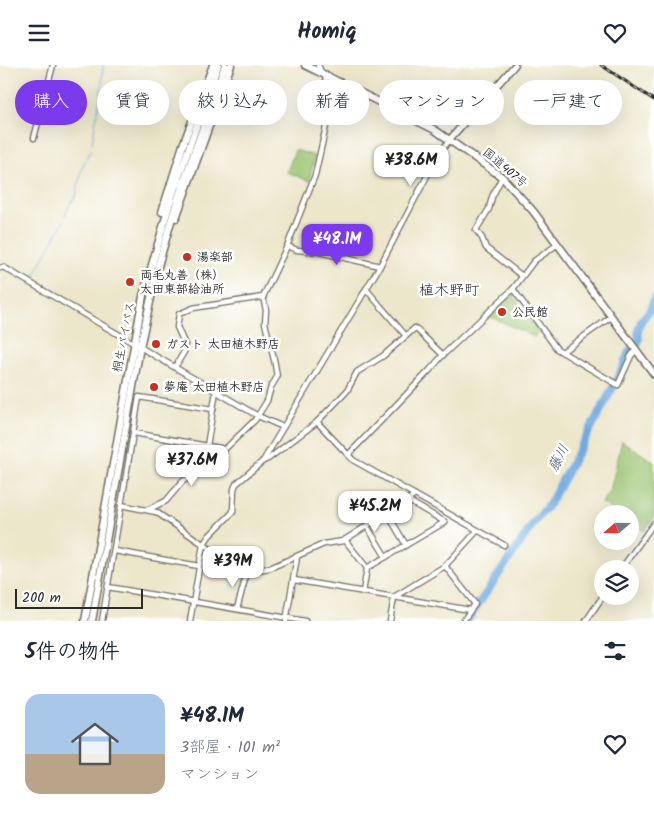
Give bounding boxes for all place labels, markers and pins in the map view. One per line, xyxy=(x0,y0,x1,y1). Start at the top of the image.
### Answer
pin: ¥38.6M xyxy=(370,145,452,187)
pin: ¥48.1M xyxy=(296,223,378,266)
place label: 湯楽部 xyxy=(197,248,233,267)
marker: 湯楽部 xyxy=(181,251,193,263)
place label: 両毛丸善（株） 太田東部給油所 xyxy=(140,266,225,299)
marker: 両毛丸善（株） 太田東部給油所 xyxy=(124,276,136,288)
place label: 公民館 xyxy=(512,303,548,322)
marker: 公民館 xyxy=(496,306,508,318)
place label: ガスト 太田植木野店 xyxy=(166,335,280,354)
marker: ガスト 太田植木野店 xyxy=(150,338,162,350)
place label: 夢庵 太田植木野店 xyxy=(164,378,265,397)
marker: 夢庵 太田植木野店 xyxy=(148,381,160,393)
pin: ¥37.6M xyxy=(151,445,233,487)
pin: ¥45.2M xyxy=(334,491,416,533)
pin: ¥39M xyxy=(203,545,263,588)

